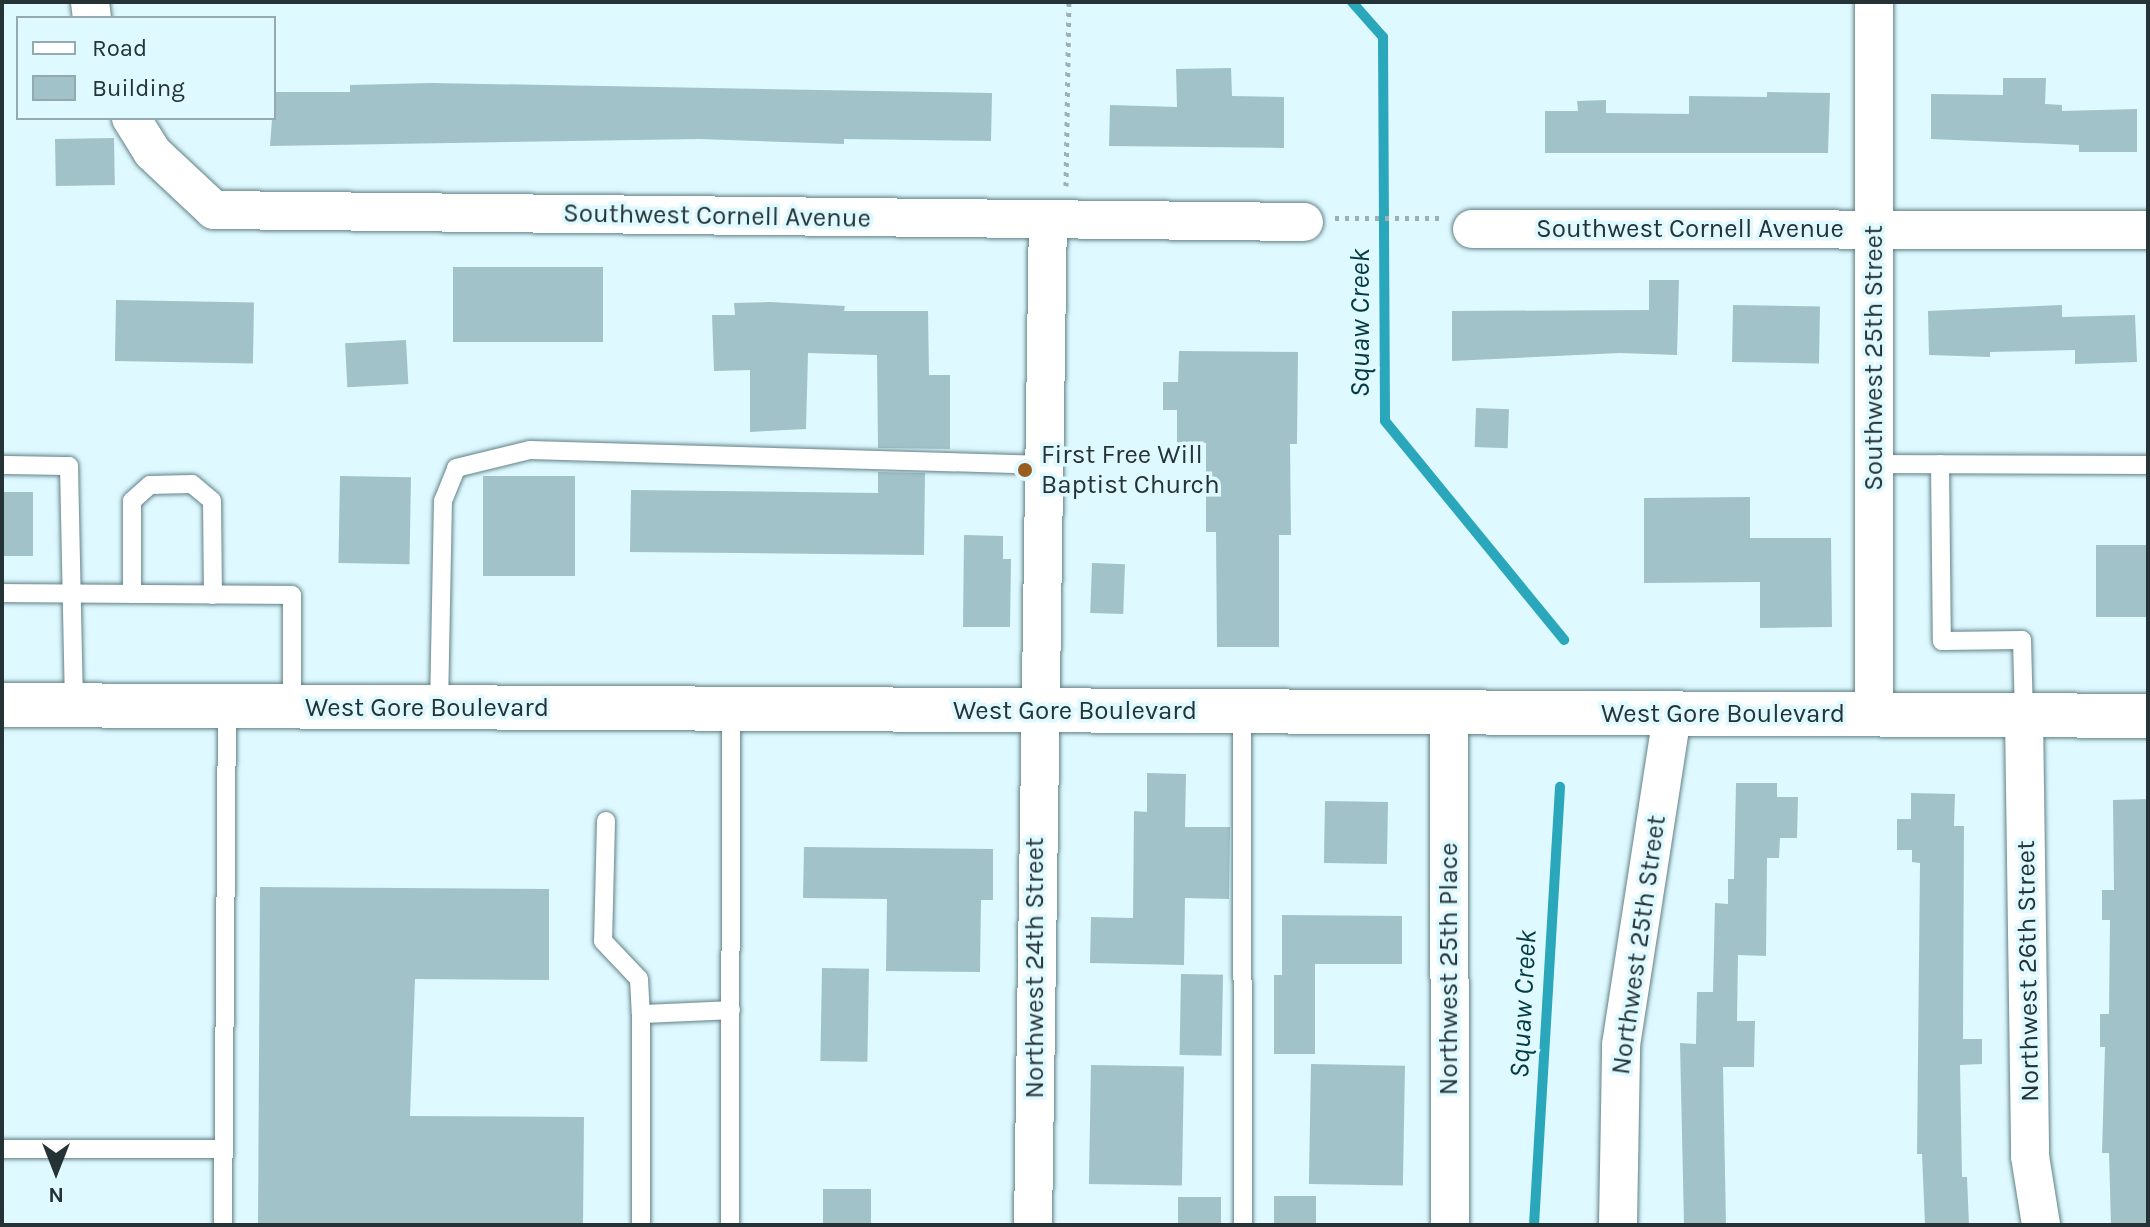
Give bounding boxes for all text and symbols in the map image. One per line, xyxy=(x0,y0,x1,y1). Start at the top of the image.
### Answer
legend xyxy=(16,16,276,120)
text: Road xyxy=(92,34,147,62)
text: Building xyxy=(92,74,185,102)
street label: Southwest Cornell Avenue xyxy=(563,198,871,234)
street label: Southwest Cornell Avenue xyxy=(1536,213,1844,245)
street label: Southwest 25th Street xyxy=(1858,225,1890,491)
water label: Squaw Creek xyxy=(1343,249,1377,397)
place label: First Free Will Baptist Church xyxy=(1041,439,1220,500)
marker: First Free Will Baptist Church xyxy=(1016,461,1034,479)
street label: West Gore Boulevard xyxy=(305,692,549,724)
street label: West Gore Boulevard xyxy=(953,695,1197,727)
street label: West Gore Boulevard xyxy=(1601,698,1845,730)
street label: Northwest 25th Street xyxy=(1605,813,1673,1077)
street label: Northwest 24th Street xyxy=(1019,837,1051,1099)
street label: Northwest 26th Street xyxy=(2010,840,2046,1102)
street label: Northwest 25th Place xyxy=(1433,843,1465,1095)
water label: Squaw Creek xyxy=(1502,929,1544,1079)
north arrow xyxy=(16,1131,96,1211)
text: N xyxy=(48,1182,64,1208)

